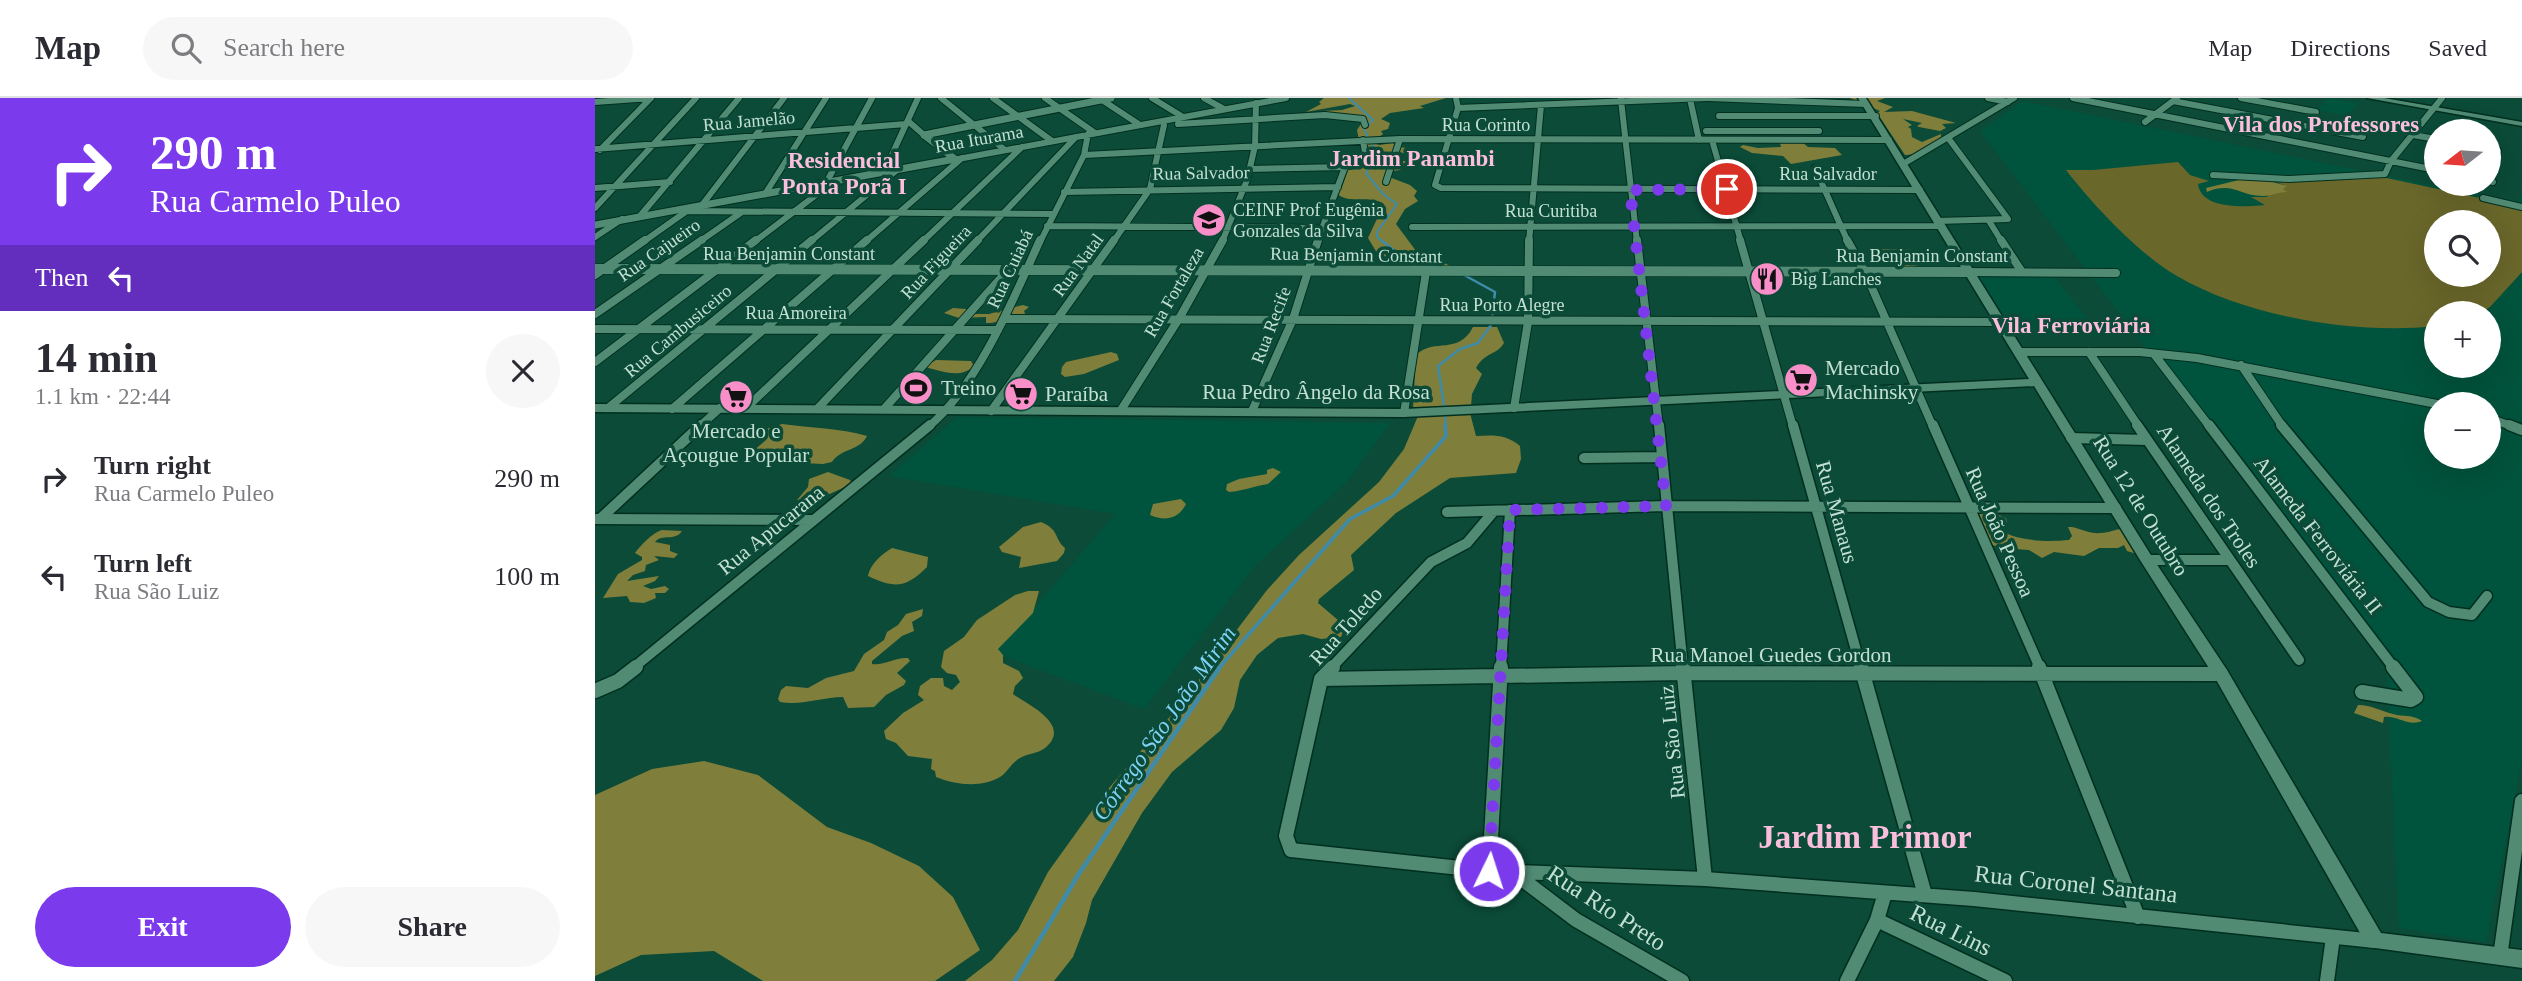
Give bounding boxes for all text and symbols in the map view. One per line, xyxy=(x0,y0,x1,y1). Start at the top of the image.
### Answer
search box xyxy=(143,17,633,80)
icon: search xyxy=(167,29,205,67)
text: Map xyxy=(35,30,101,66)
text: Search here xyxy=(223,33,345,62)
text: Map xyxy=(2208,35,2252,61)
text: Directions xyxy=(2290,35,2390,61)
text: Saved xyxy=(2428,35,2487,61)
street label: Rua Jamelão xyxy=(702,107,796,135)
district label: Vila dos Professores xyxy=(2223,112,2419,137)
street label: Rua Corinto xyxy=(1442,115,1530,135)
north arrow xyxy=(2424,119,2501,196)
map controls xyxy=(2424,119,2501,469)
street label: Rua Iturama xyxy=(933,121,1025,157)
text: 290 m xyxy=(150,125,277,180)
icon: right xyxy=(35,126,126,217)
district label: Jardim Panambi xyxy=(1329,146,1495,171)
district label: Residencial Ponta Porã I xyxy=(781,148,907,199)
pin xyxy=(1697,159,1757,219)
street label: Rua Salvador xyxy=(1152,162,1250,184)
street label: Rua Salvador xyxy=(1779,164,1877,184)
icon: arrive xyxy=(1708,170,1746,208)
text: Rua Carmelo Puleo xyxy=(150,183,401,219)
place label: CEINF Prof Eugênia Gonzales da Silva xyxy=(1233,200,1384,241)
school or university icon: CEINF Prof Eugênia Gonzales da Silva xyxy=(1190,201,1228,239)
street label: Rua Curitiba xyxy=(1505,201,1597,221)
button: search xyxy=(2424,210,2501,287)
street label: Rua Cajueiro xyxy=(614,214,704,286)
street label: Rua Figueira xyxy=(897,221,975,303)
street label: Rua Cuiabá xyxy=(983,226,1037,312)
street label: Rua Natal xyxy=(1049,230,1107,300)
street label: Rua Fortaleza xyxy=(1140,243,1208,341)
street label: Rua Benjamin Constant xyxy=(703,244,875,264)
street label: Rua Benjamin Constant xyxy=(1270,244,1442,266)
street label: Rua Benjamin Constant xyxy=(1836,246,2008,266)
icon: left xyxy=(102,259,140,297)
restaurant icon: Big Lanches xyxy=(1748,260,1786,298)
text: Then xyxy=(35,263,88,292)
place label: Big Lanches xyxy=(1791,269,1881,289)
street label: Rua Cambusiceiro xyxy=(620,280,736,382)
street label: Rua Recife xyxy=(1247,284,1295,366)
street label: Rua Porto Alegre xyxy=(1440,295,1564,315)
button: + xyxy=(2424,301,2501,378)
street label: Rua Amoreira xyxy=(745,303,847,323)
district label: Vila Ferroviária xyxy=(1991,313,2151,338)
button: close xyxy=(486,334,560,408)
text: 14 min xyxy=(35,335,158,381)
place label: Mercado Machinsky xyxy=(1825,356,1919,404)
supermarket icon: Mercado Machinsky xyxy=(1782,361,1820,399)
sports icon: Treino xyxy=(897,369,935,407)
supermarket icon: Paraíba xyxy=(1002,375,1040,413)
place label: Treino xyxy=(941,376,996,400)
supermarket icon: Mercado e Açougue Popular xyxy=(717,378,755,416)
street label: Rua Pedro Ângelo da Rosa xyxy=(1202,380,1430,404)
place label: Paraíba xyxy=(1045,382,1109,406)
text: 1.1 km · 22:44 xyxy=(35,384,170,409)
button: − xyxy=(2424,392,2501,469)
place label: Mercado e Açougue Popular xyxy=(663,419,809,467)
street label: Alameda dos Troles xyxy=(2152,420,2266,572)
street label: Rua 12 de Outubro xyxy=(2088,432,2194,580)
text: Turn right xyxy=(94,451,211,480)
street label: Alameda Ferroviária II xyxy=(2249,451,2387,619)
street label: Rua Manaus xyxy=(1811,458,1863,566)
icon: right xyxy=(35,460,73,498)
street label: Rua João Pessoa xyxy=(1961,463,2040,601)
text: 290 m xyxy=(494,464,560,493)
street label: Rua Apucarana xyxy=(713,480,829,580)
text: Rua Carmelo Puleo xyxy=(94,481,274,506)
text: Turn left xyxy=(94,549,192,578)
icon: left xyxy=(35,558,73,596)
text: 100 m xyxy=(494,562,560,591)
text: Rua São Luiz xyxy=(94,579,219,604)
street label: Rua Toledo xyxy=(1305,582,1387,670)
water label: Córrego São João Mirim xyxy=(1088,621,1241,825)
street label: Rua Manoel Guedes Gordon xyxy=(1651,643,1892,667)
street label: Rua São Luiz xyxy=(1654,684,1690,800)
district label: Jardim Primor xyxy=(1758,819,1972,855)
position arrow xyxy=(1452,834,1526,908)
street label: Rua Río Preto xyxy=(1543,860,1671,956)
street label: Rua Coronel Santana xyxy=(1973,860,2179,908)
button: Exit xyxy=(35,887,291,967)
button: Share xyxy=(305,887,560,967)
street label: Rua Lins xyxy=(1906,899,1996,961)

